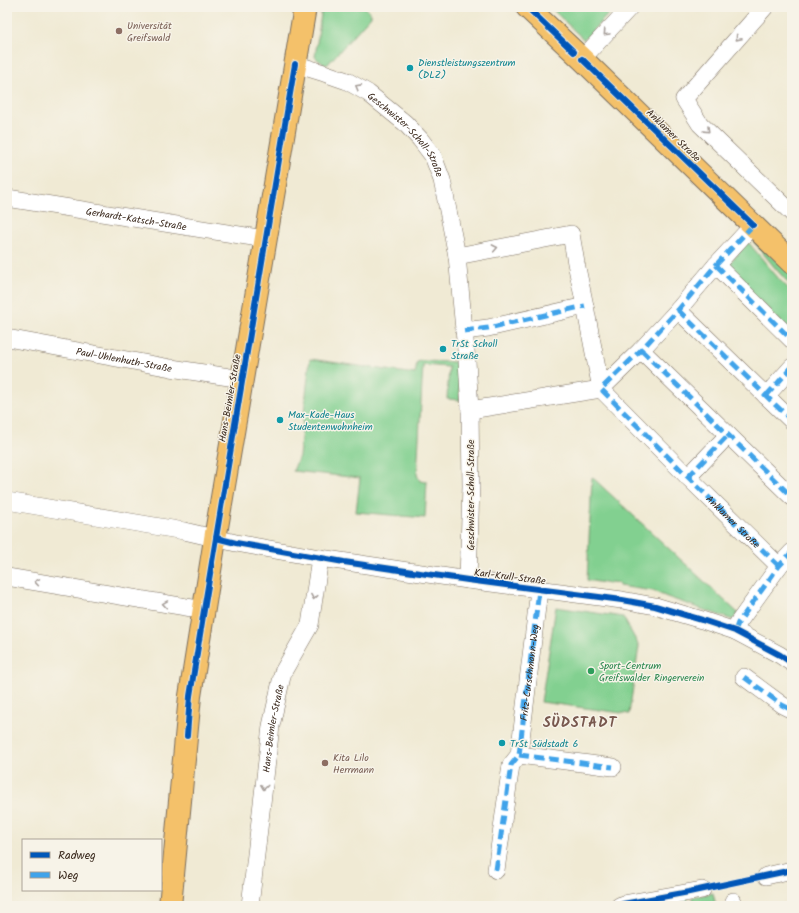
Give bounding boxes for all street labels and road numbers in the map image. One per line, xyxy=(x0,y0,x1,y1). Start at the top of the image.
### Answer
street label: Geschwister-Scholl-Straße xyxy=(364,89,447,180)
street label: Anklamer Straße xyxy=(642,105,705,166)
street label: Gerhardt-Katsch-Straße xyxy=(85,204,188,235)
street label: Paul-Uhlenhuth-Straße xyxy=(75,344,174,377)
street label: Hans-Beimler-Straße xyxy=(214,352,246,443)
street label: Geschwister-Scholl-Straße xyxy=(463,439,479,551)
street label: Anklamer Straße xyxy=(702,492,764,553)
street label: Karl-Krull-Straße xyxy=(473,565,547,589)
street label: Fritz-Curschmann-Weg xyxy=(516,623,544,722)
street label: Hans-Beimler-Straße xyxy=(259,683,289,774)

